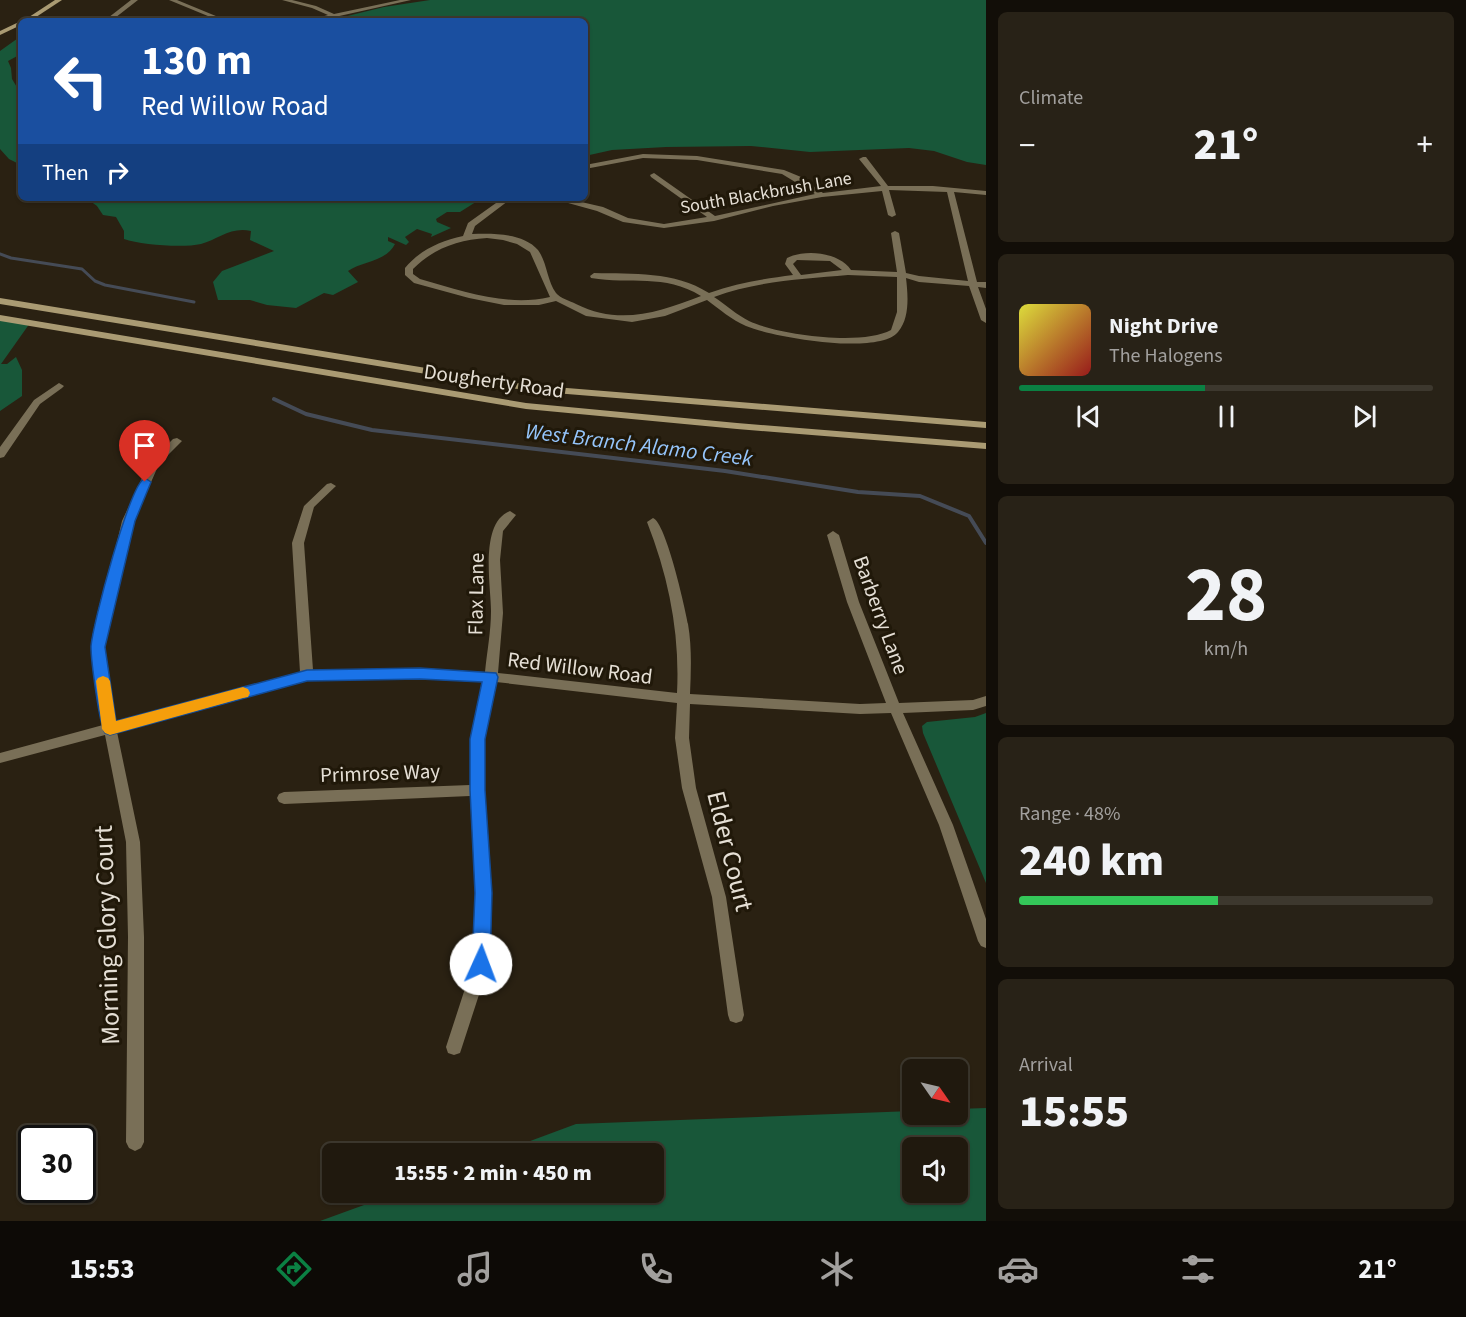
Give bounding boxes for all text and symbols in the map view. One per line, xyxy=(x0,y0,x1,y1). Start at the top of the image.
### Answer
text: 130 m xyxy=(141,31,252,91)
icon: left xyxy=(42,42,120,120)
text: Climate xyxy=(1019,84,1083,112)
text: Red Willow Road xyxy=(141,87,329,126)
text: 21° xyxy=(1194,113,1258,177)
text: − xyxy=(1019,122,1035,169)
text: + xyxy=(1417,122,1433,169)
icon: right xyxy=(101,156,134,189)
text: Then xyxy=(42,157,89,189)
street label: South Blackbrush Lane xyxy=(678,166,854,220)
text: Night Drive xyxy=(1109,310,1218,342)
text: The Halogens xyxy=(1109,342,1223,370)
street label: Dougherty Road xyxy=(422,356,566,406)
icon: previous xyxy=(1072,400,1105,433)
icon: pause xyxy=(1210,400,1243,433)
icon: next xyxy=(1348,400,1381,433)
water label: West Branch Alamo Creek xyxy=(524,415,755,475)
pin xyxy=(119,420,170,482)
icon: arrive xyxy=(128,429,161,462)
text: 28 xyxy=(1185,540,1267,651)
street label: Flax Lane xyxy=(460,552,492,636)
street label: Barberry Lane xyxy=(846,552,916,678)
text: km/h xyxy=(1204,635,1248,663)
street label: Red Willow Road xyxy=(506,644,654,692)
street label: Primrose Way xyxy=(319,756,441,790)
street label: Elder Court xyxy=(697,787,763,915)
text: Range · 48% xyxy=(1019,800,1120,828)
street label: Morning Glory Court xyxy=(85,824,129,1046)
text: 240 km xyxy=(1019,829,1164,893)
position arrow xyxy=(449,932,513,996)
text: Arrival xyxy=(1019,1051,1073,1079)
north arrow xyxy=(902,1059,968,1125)
map controls xyxy=(902,1059,968,1203)
text: 15:55 xyxy=(1019,1080,1129,1144)
speed limit sign: 30 xyxy=(18,1125,96,1203)
button: sound xyxy=(902,1137,968,1203)
text: 15:55 · 2 min · 450 m xyxy=(394,1157,592,1189)
icon: directions xyxy=(273,1248,315,1290)
icon: music xyxy=(454,1248,496,1290)
icon: phone xyxy=(635,1248,677,1290)
icon: climate xyxy=(816,1248,858,1290)
icon: car xyxy=(997,1248,1039,1290)
icon: filters xyxy=(1177,1248,1219,1290)
text: 15:53 xyxy=(69,1250,135,1289)
text: 21° xyxy=(1358,1250,1397,1289)

